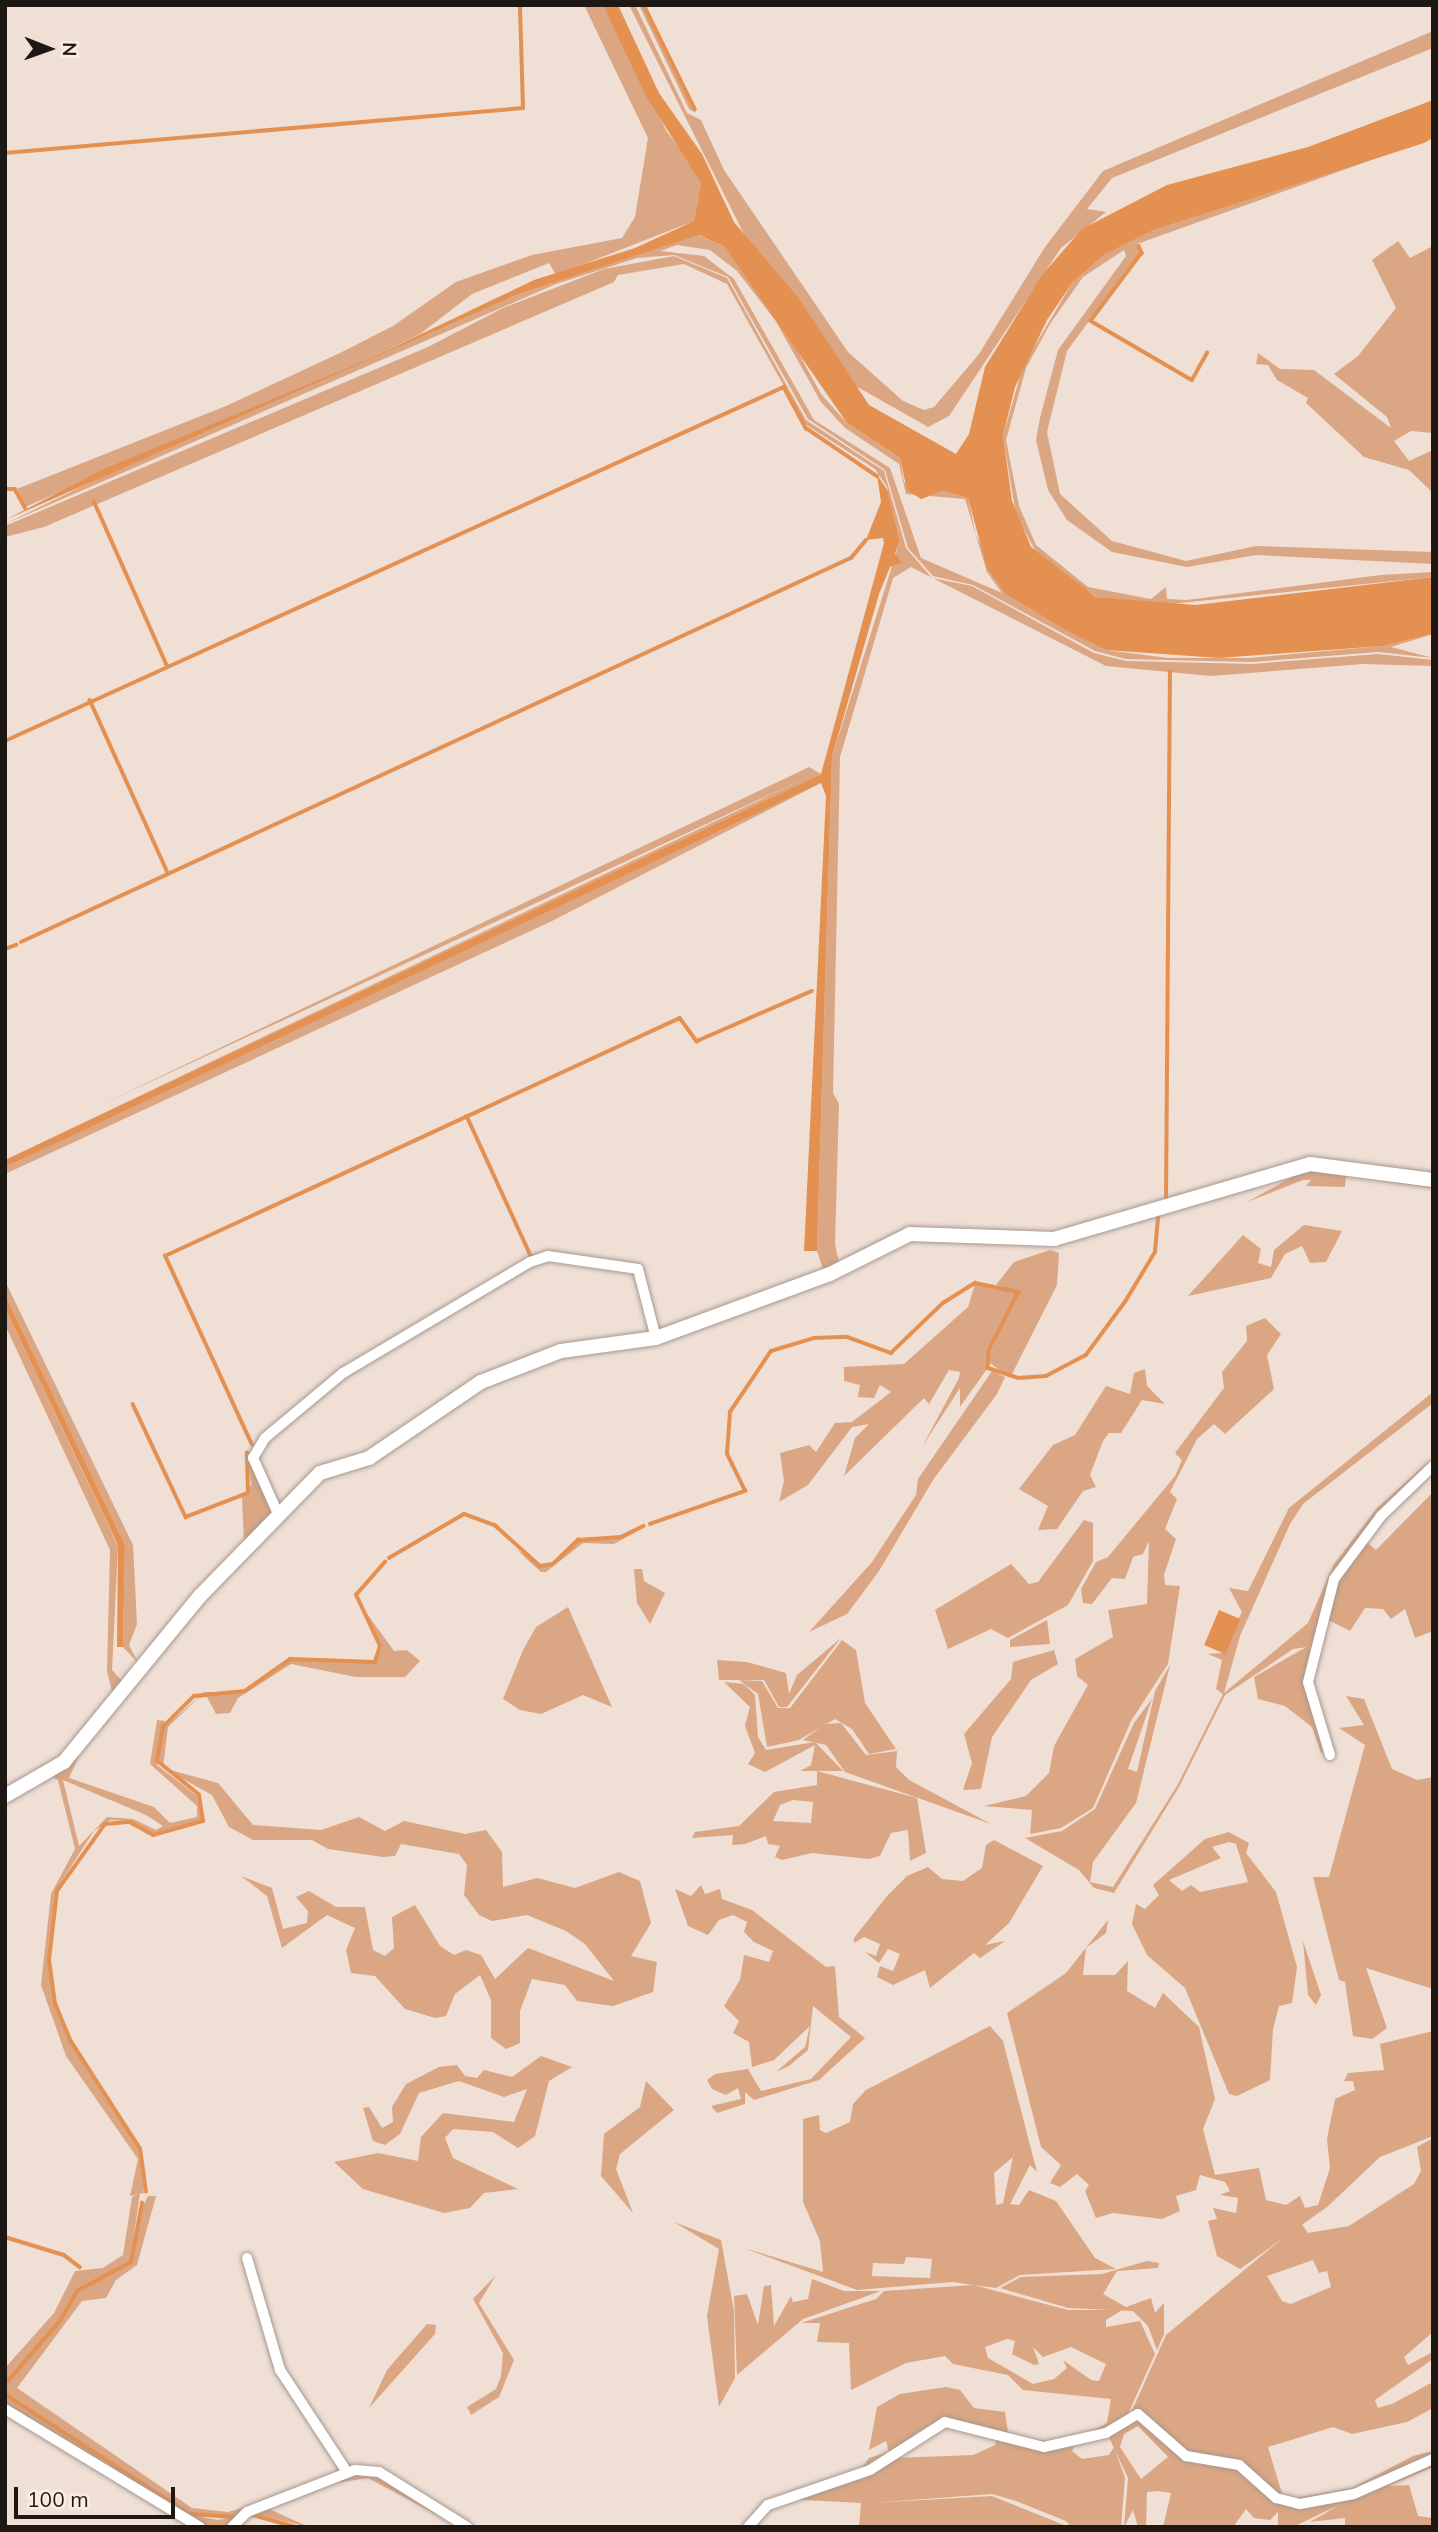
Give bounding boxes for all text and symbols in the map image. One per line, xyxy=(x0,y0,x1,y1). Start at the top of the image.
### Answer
north arrow xyxy=(14,14,84,84)
text: N xyxy=(58,42,82,57)
scale bar xyxy=(18,2472,178,2516)
text: 100 m xyxy=(27,2486,89,2512)

